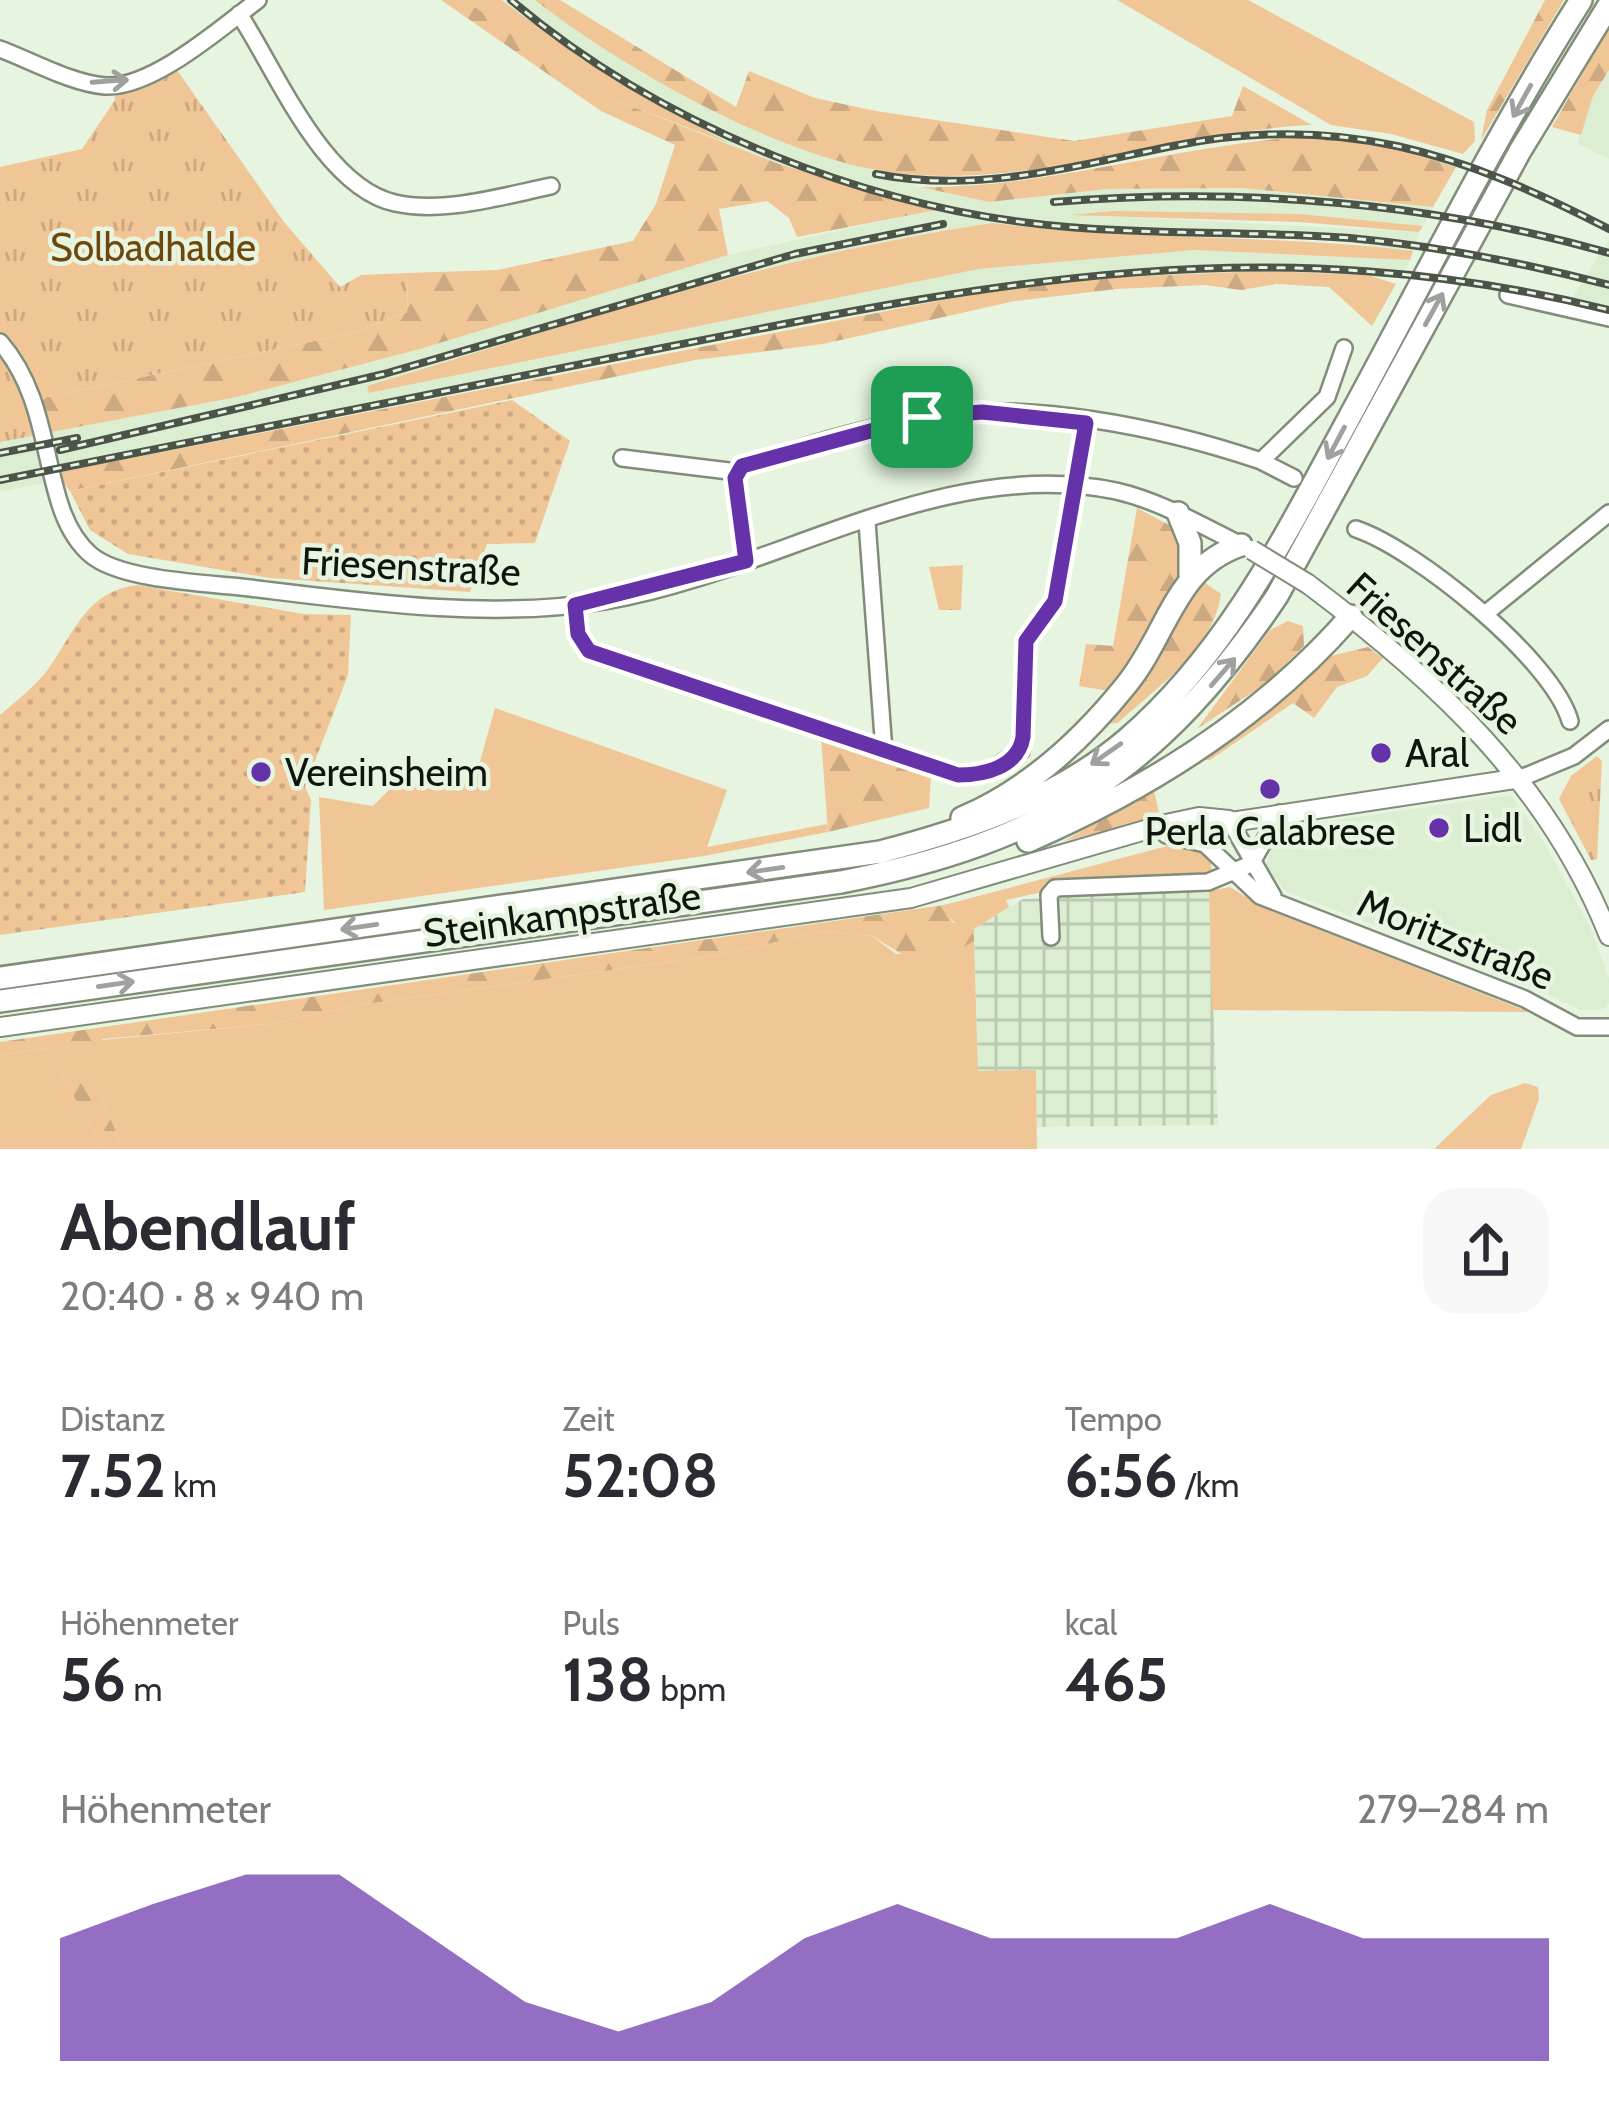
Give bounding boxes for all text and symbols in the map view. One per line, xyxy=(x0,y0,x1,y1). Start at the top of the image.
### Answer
one-way arrow xyxy=(90,70,129,93)
one-way arrow xyxy=(1510,83,1534,118)
park label: Solbadhalde xyxy=(50,223,256,271)
one-way arrow xyxy=(1423,292,1446,327)
pin xyxy=(871,366,973,468)
icon: arrive xyxy=(889,384,955,450)
one-way arrow xyxy=(1324,425,1347,460)
street label: Friesenstraße xyxy=(300,536,522,596)
street label: Friesenstraße xyxy=(1337,562,1533,744)
one-way arrow xyxy=(1208,657,1236,688)
place label: Aral xyxy=(1405,729,1469,777)
marker: Aral xyxy=(1368,740,1394,766)
one-way arrow xyxy=(1090,741,1123,766)
place label: Vereinsheim xyxy=(285,748,488,796)
marker: Vereinsheim xyxy=(248,759,274,785)
marker: Perla Calabrese xyxy=(1257,776,1283,802)
place label: Lidl xyxy=(1463,804,1522,852)
place label: Perla Calabrese xyxy=(1144,807,1396,855)
marker: Lidl xyxy=(1426,815,1452,841)
one-way arrow xyxy=(746,859,785,882)
street label: Steinkampstraße xyxy=(420,871,704,957)
street label: Moritzstraße xyxy=(1351,878,1561,1000)
one-way arrow xyxy=(340,916,379,939)
one-way arrow xyxy=(96,972,135,995)
text: Abendlauf xyxy=(60,1186,356,1267)
button: share xyxy=(1423,1188,1549,1314)
text: 20:40 · 8 × 940 m xyxy=(60,1272,364,1320)
text: Distanz xyxy=(60,1399,165,1439)
text: Zeit xyxy=(562,1399,615,1439)
text: Tempo xyxy=(1065,1399,1162,1439)
text: 7.52 xyxy=(60,1439,166,1512)
text: 52:08 xyxy=(562,1439,718,1512)
text: 6:56 xyxy=(1065,1439,1178,1512)
text: km xyxy=(166,1465,217,1505)
text: /km xyxy=(1178,1465,1239,1505)
text: Höhenmeter xyxy=(60,1603,238,1643)
text: Puls xyxy=(562,1603,620,1643)
text: kcal xyxy=(1065,1603,1117,1643)
text: 56 xyxy=(60,1643,126,1716)
text: 138 xyxy=(562,1643,653,1716)
text: 465 xyxy=(1065,1643,1168,1716)
text: m xyxy=(126,1669,162,1709)
text: bpm xyxy=(653,1669,726,1709)
text: Höhenmeter xyxy=(60,1785,271,1833)
text: 279–284 m xyxy=(1357,1785,1549,1833)

